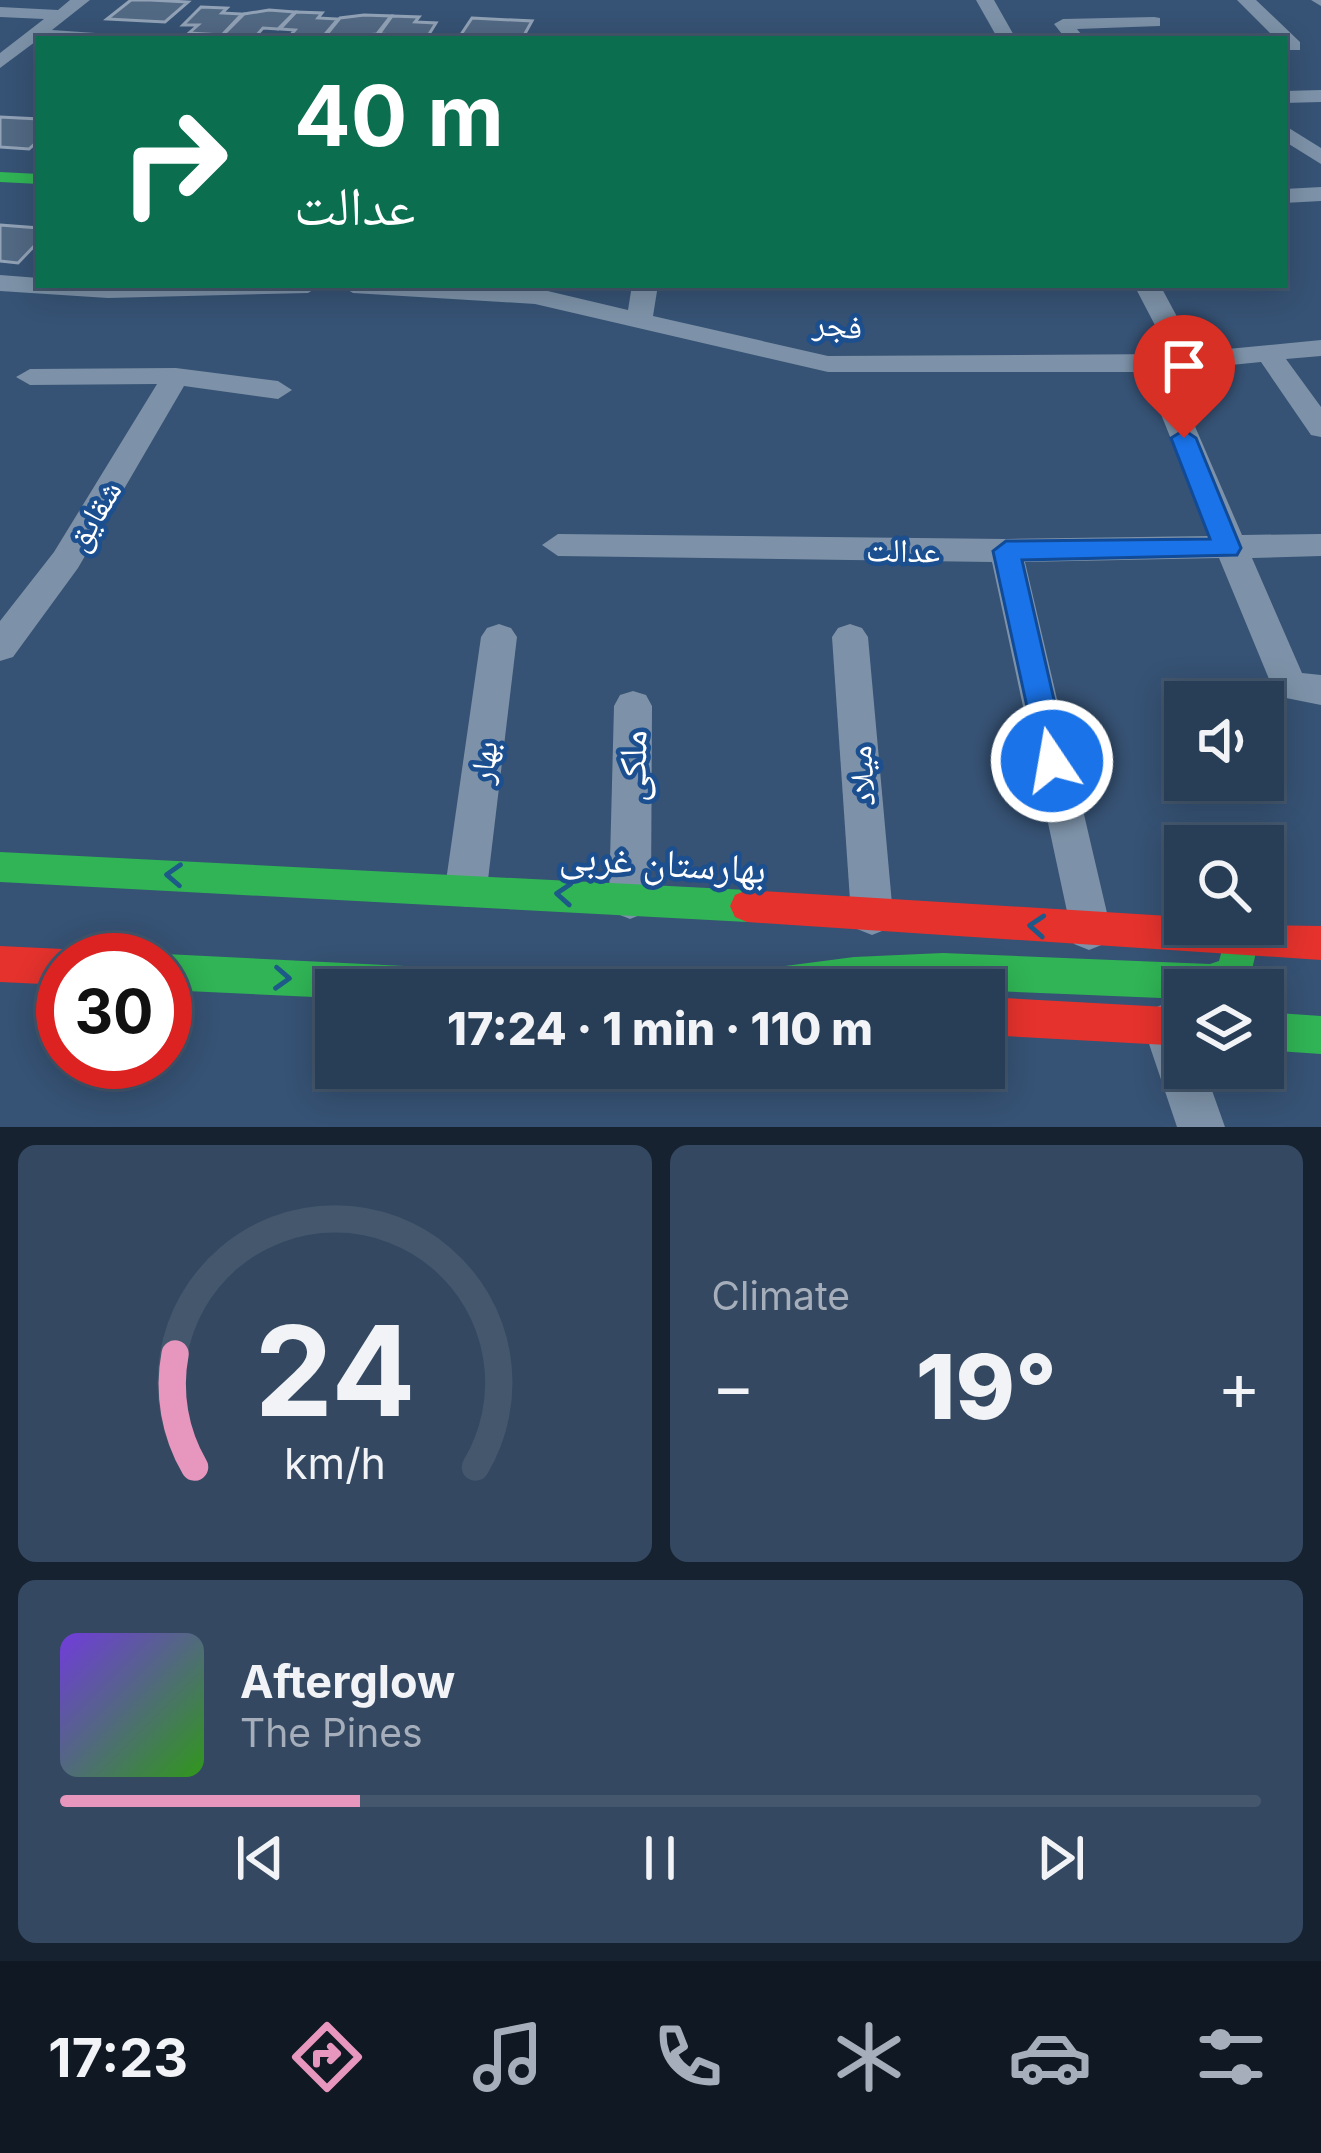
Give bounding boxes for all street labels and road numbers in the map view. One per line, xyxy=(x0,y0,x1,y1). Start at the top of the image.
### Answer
street label: فجر xyxy=(810,302,865,347)
street label: شقایق xyxy=(56,472,130,558)
street label: عدالت xyxy=(866,529,940,571)
street label: ملکی xyxy=(607,730,658,802)
street label: بهار xyxy=(460,738,506,787)
street label: میلاد xyxy=(839,744,883,808)
street label: بهارستان غربی xyxy=(558,831,768,894)

